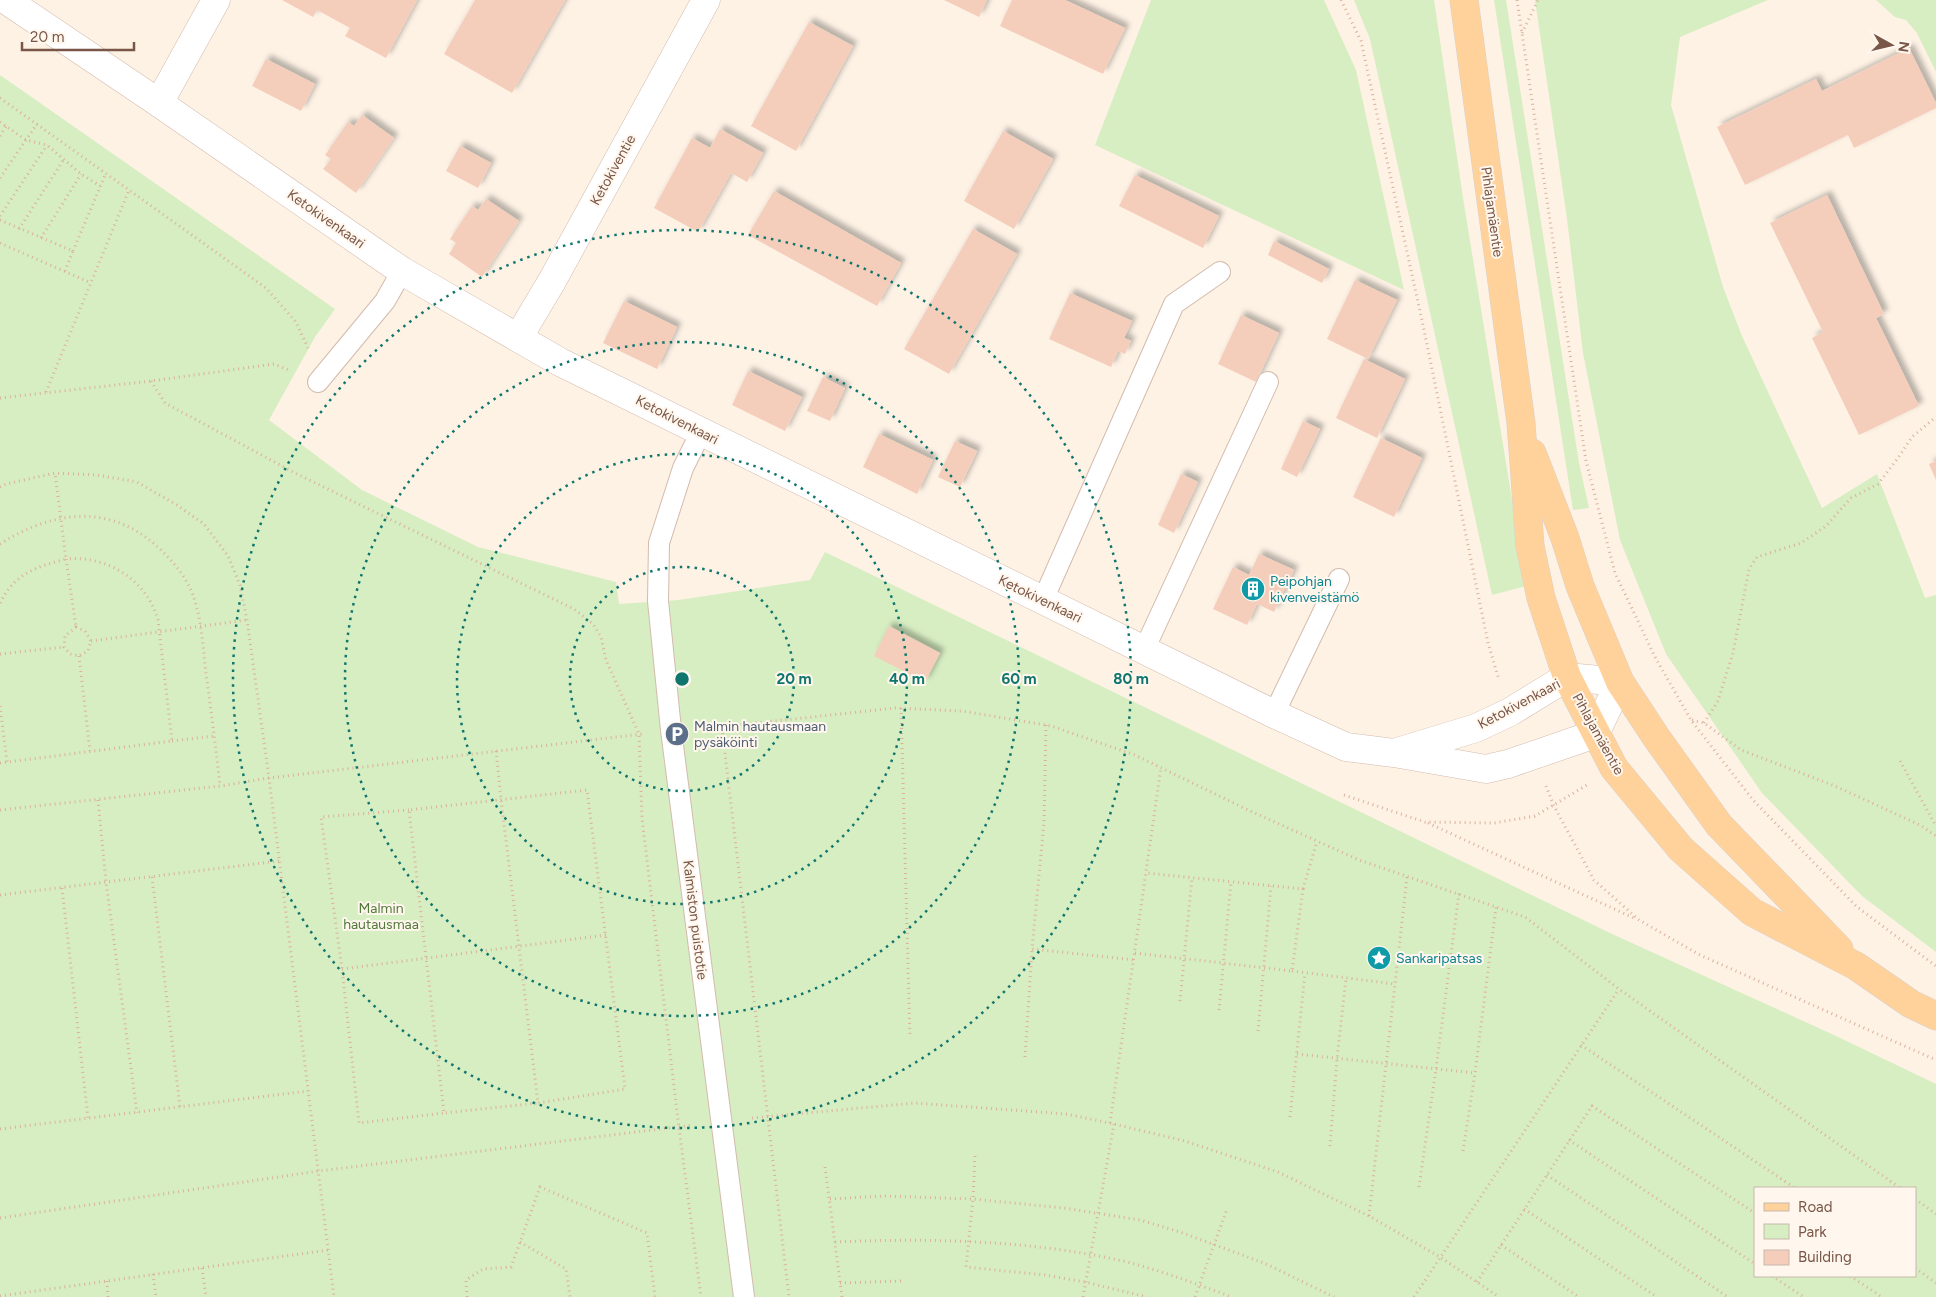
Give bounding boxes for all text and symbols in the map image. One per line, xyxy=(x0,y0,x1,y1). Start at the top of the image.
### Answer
scale bar xyxy=(22,20,135,52)
north arrow xyxy=(1866,20,1916,70)
text: 20 m xyxy=(30,28,64,46)
text: N xyxy=(1894,40,1913,53)
street label: Ketokiventie xyxy=(587,131,640,208)
street label: Pihlajamäentie xyxy=(1477,166,1507,259)
street label: Ketokivenkaari xyxy=(284,186,368,252)
street label: Ketokivenkaari xyxy=(633,392,721,448)
street label: Ketokivenkaari xyxy=(995,571,1085,627)
place label: Peipohjan kivenveistämö xyxy=(1270,573,1360,606)
building icon: Peipohjan kivenveistämö xyxy=(1240,576,1266,602)
centre of rings xyxy=(673,670,691,688)
text: 20 m xyxy=(776,670,812,688)
text: 40 m xyxy=(889,670,925,688)
text: 60 m xyxy=(1001,670,1037,688)
text: 80 m xyxy=(1113,670,1149,688)
street label: Ketokivenkaari xyxy=(1475,675,1563,733)
street label: Pihlajamäentie xyxy=(1569,690,1628,778)
place label: Malmin hautausmaan pysäköinti xyxy=(694,718,826,751)
parking icon: Malmin hautausmaan pysäköinti xyxy=(664,721,690,747)
street label: Kalmiston puistotie xyxy=(679,859,711,981)
park label: Malmin hautausmaa xyxy=(343,900,419,933)
place icon: Sankaripatsas xyxy=(1366,945,1392,971)
place label: Sankaripatsas xyxy=(1396,950,1482,967)
legend xyxy=(1754,1187,1916,1277)
text: Road xyxy=(1798,1198,1833,1216)
text: Park xyxy=(1798,1223,1827,1241)
text: Building xyxy=(1798,1248,1852,1266)

